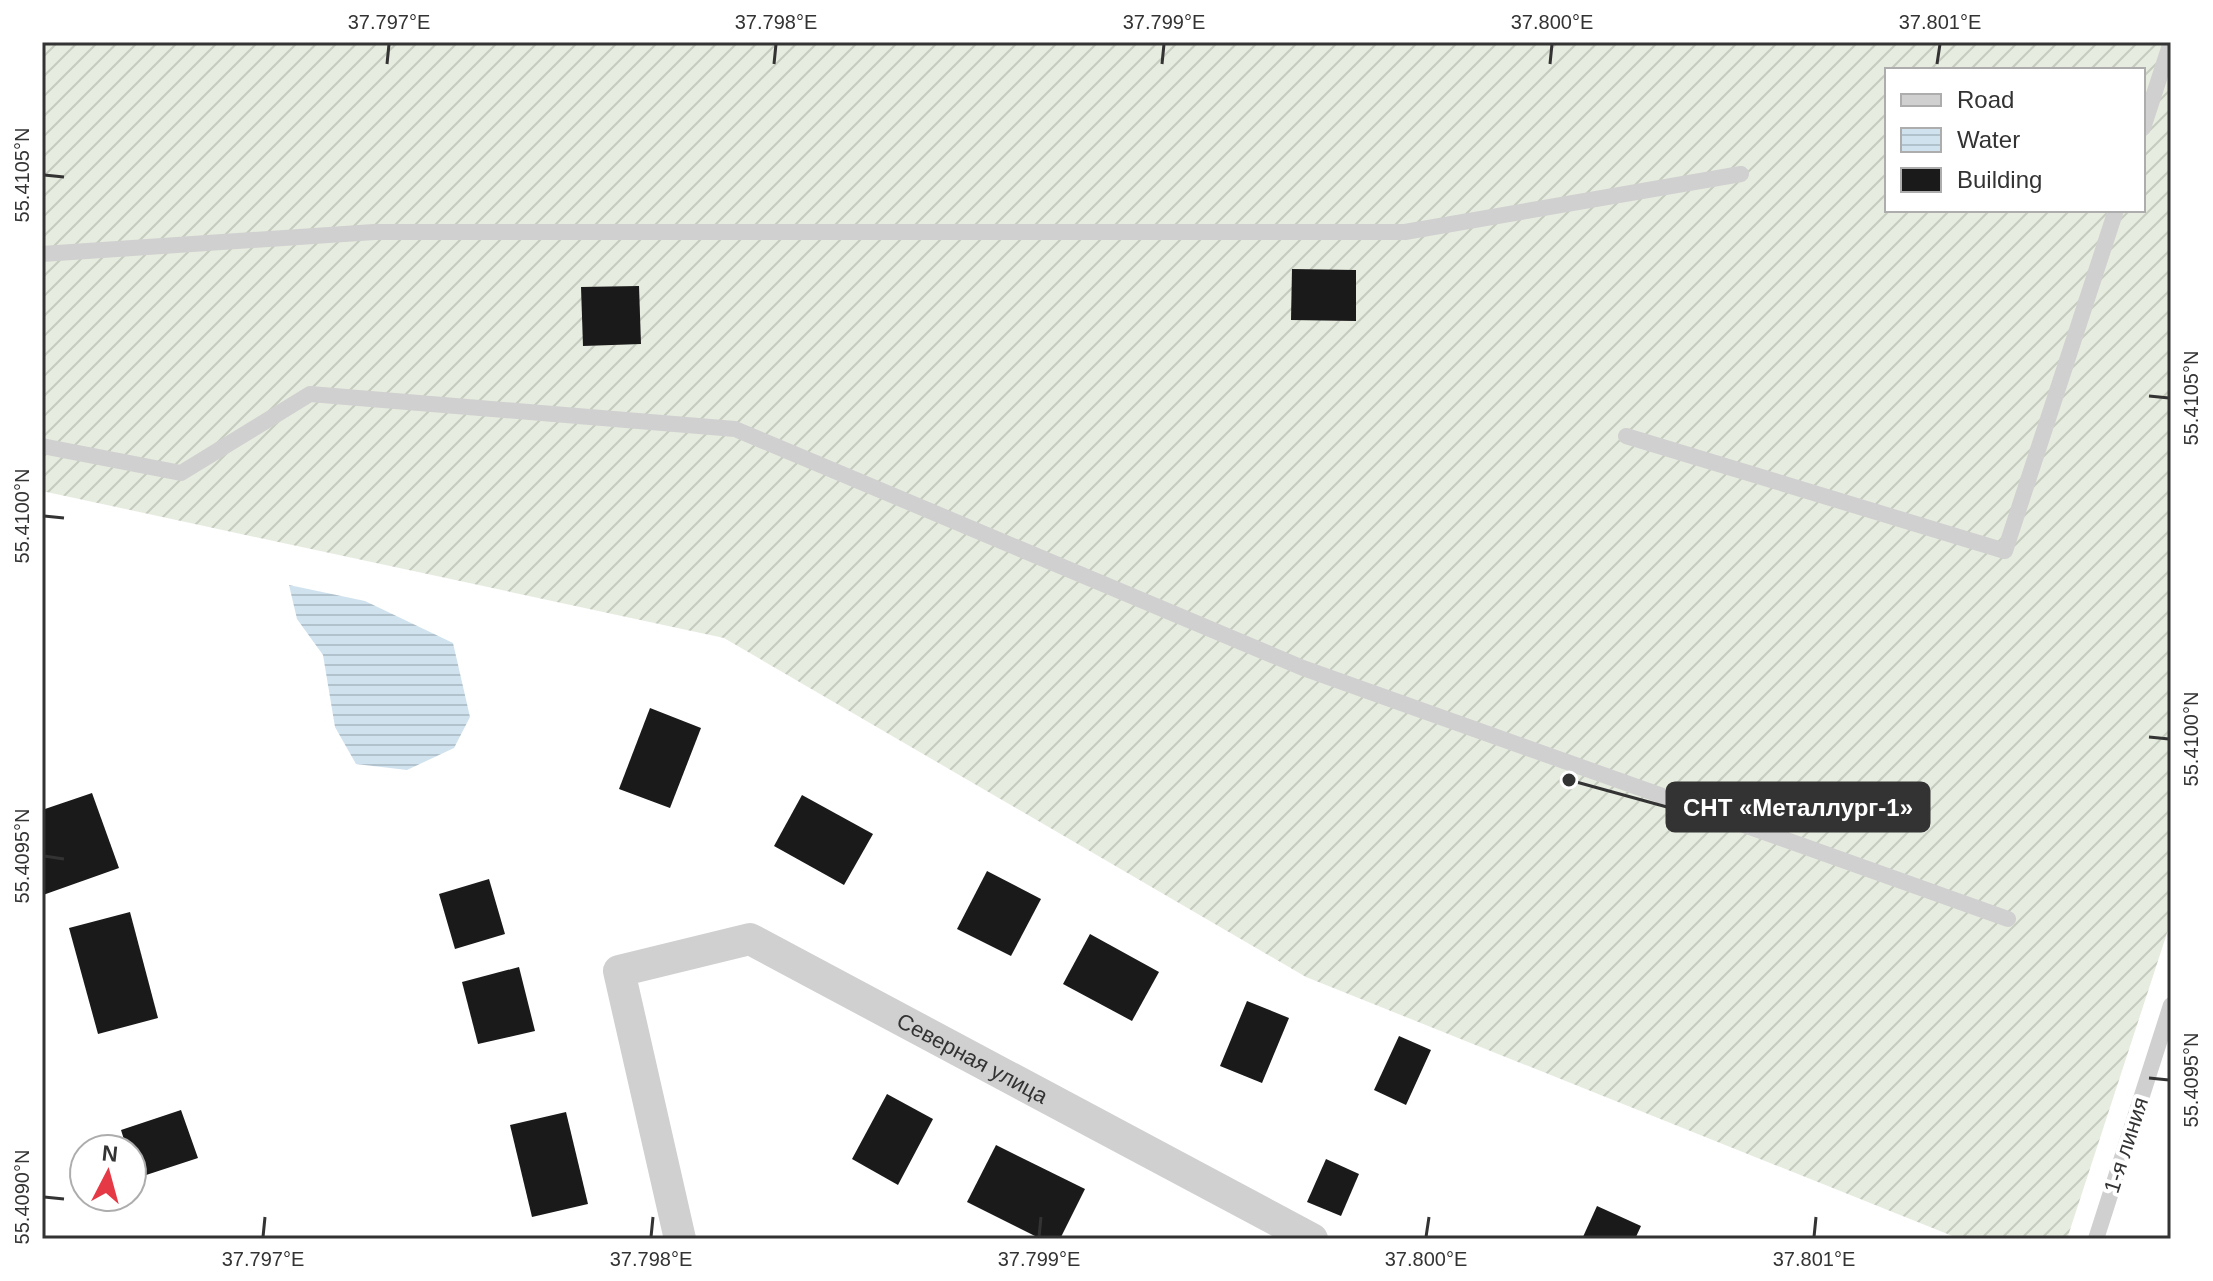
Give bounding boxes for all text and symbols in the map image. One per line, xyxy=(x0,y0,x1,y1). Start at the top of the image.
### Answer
text: 37.797°E xyxy=(348,11,430,33)
text: 37.798°E xyxy=(735,11,817,33)
text: 37.799°E xyxy=(1123,11,1205,33)
text: 37.800°E xyxy=(1511,11,1593,33)
text: 37.801°E xyxy=(1899,11,1981,33)
legend xyxy=(1885,68,2145,212)
text: Road xyxy=(1957,86,2014,113)
text: Water xyxy=(1957,126,2020,153)
text: 55.4105°N xyxy=(11,128,33,222)
text: Building xyxy=(1957,166,2042,193)
text: 55.4105°N xyxy=(2180,351,2202,445)
text: 55.4100°N xyxy=(11,469,33,563)
text: 55.4100°N xyxy=(2180,692,2202,786)
callout: СНТ «Металлург-1» xyxy=(1667,783,1929,831)
text: СНТ «Металлург-1» xyxy=(1683,794,1913,821)
text: 55.4095°N xyxy=(11,809,33,903)
street label: Северная улица xyxy=(893,1007,1053,1109)
text: 55.4095°N xyxy=(2180,1033,2202,1127)
street label: 1-я линия xyxy=(2099,1094,2153,1196)
north arrow xyxy=(68,1133,148,1213)
text: N xyxy=(101,1140,119,1167)
text: 55.4090°N xyxy=(11,1150,33,1244)
text: 37.797°E xyxy=(222,1248,304,1270)
text: 37.798°E xyxy=(610,1248,692,1270)
text: 37.799°E xyxy=(998,1248,1080,1270)
text: 37.800°E xyxy=(1385,1248,1467,1270)
text: 37.801°E xyxy=(1773,1248,1855,1270)

